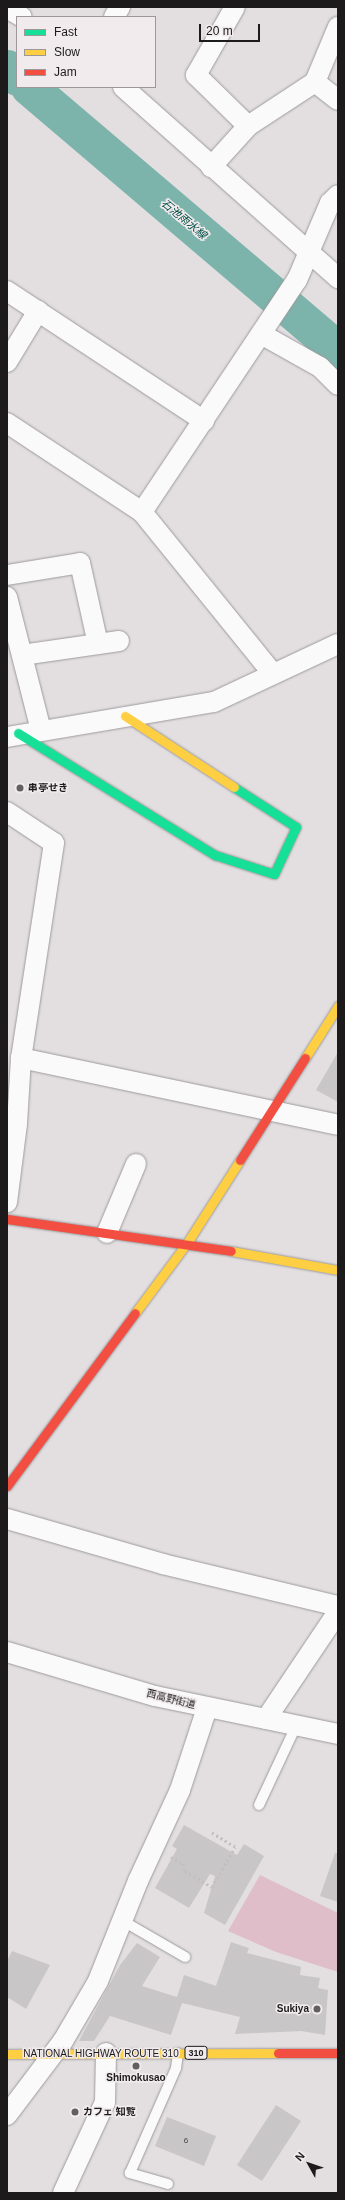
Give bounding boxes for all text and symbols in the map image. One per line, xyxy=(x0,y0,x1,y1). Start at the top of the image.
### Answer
legend xyxy=(16,16,156,88)
scale bar xyxy=(201,16,262,42)
text: 20 m xyxy=(206,24,233,38)
text: Fast xyxy=(54,25,77,39)
text: Slow xyxy=(54,45,80,59)
text: Jam xyxy=(54,65,77,79)
water label: 石池雨水線 xyxy=(159,196,209,242)
place label: 串亭せき xyxy=(28,782,68,794)
marker: 串亭せき xyxy=(15,783,25,793)
street label: 西高野街道 xyxy=(145,1687,197,1711)
place label: Sukiya xyxy=(277,2003,309,2015)
marker: Sukiya xyxy=(312,2004,322,2014)
road number: 310 xyxy=(184,2046,208,2060)
street label: NATIONAL HIGHWAY ROUTE 310 xyxy=(23,2048,179,2060)
marker: Shimokusao xyxy=(131,2061,141,2071)
place label: Shimokusao xyxy=(106,2072,166,2084)
place label: カフェ 知覧 xyxy=(83,2106,136,2118)
marker: カフェ 知覧 xyxy=(70,2107,80,2117)
house number: 6 xyxy=(184,2136,188,2146)
north arrow xyxy=(289,2144,329,2184)
text: N xyxy=(293,2149,307,2163)

